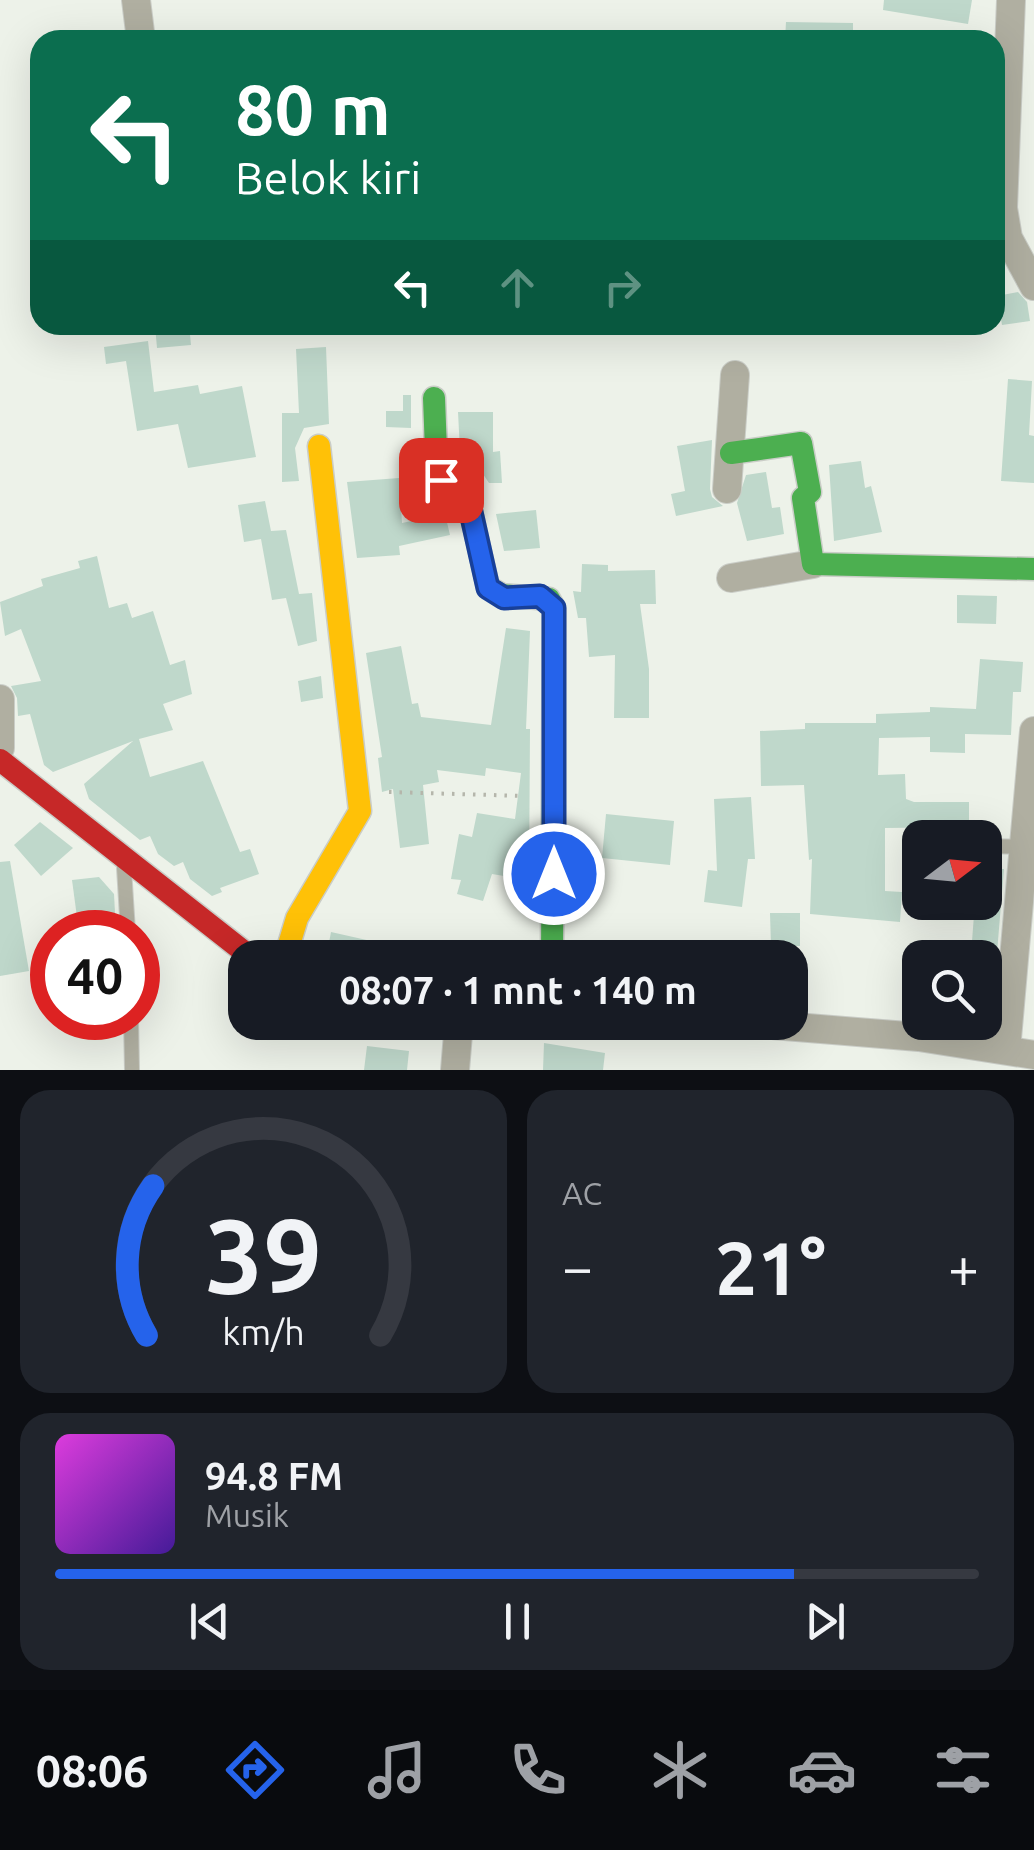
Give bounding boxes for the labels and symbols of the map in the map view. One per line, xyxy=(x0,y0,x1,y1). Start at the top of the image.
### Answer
pin xyxy=(399,438,484,523)
north arrow xyxy=(902,820,1002,920)
position arrow xyxy=(502,822,606,926)
speed limit sign: 40 xyxy=(30,910,160,1040)

